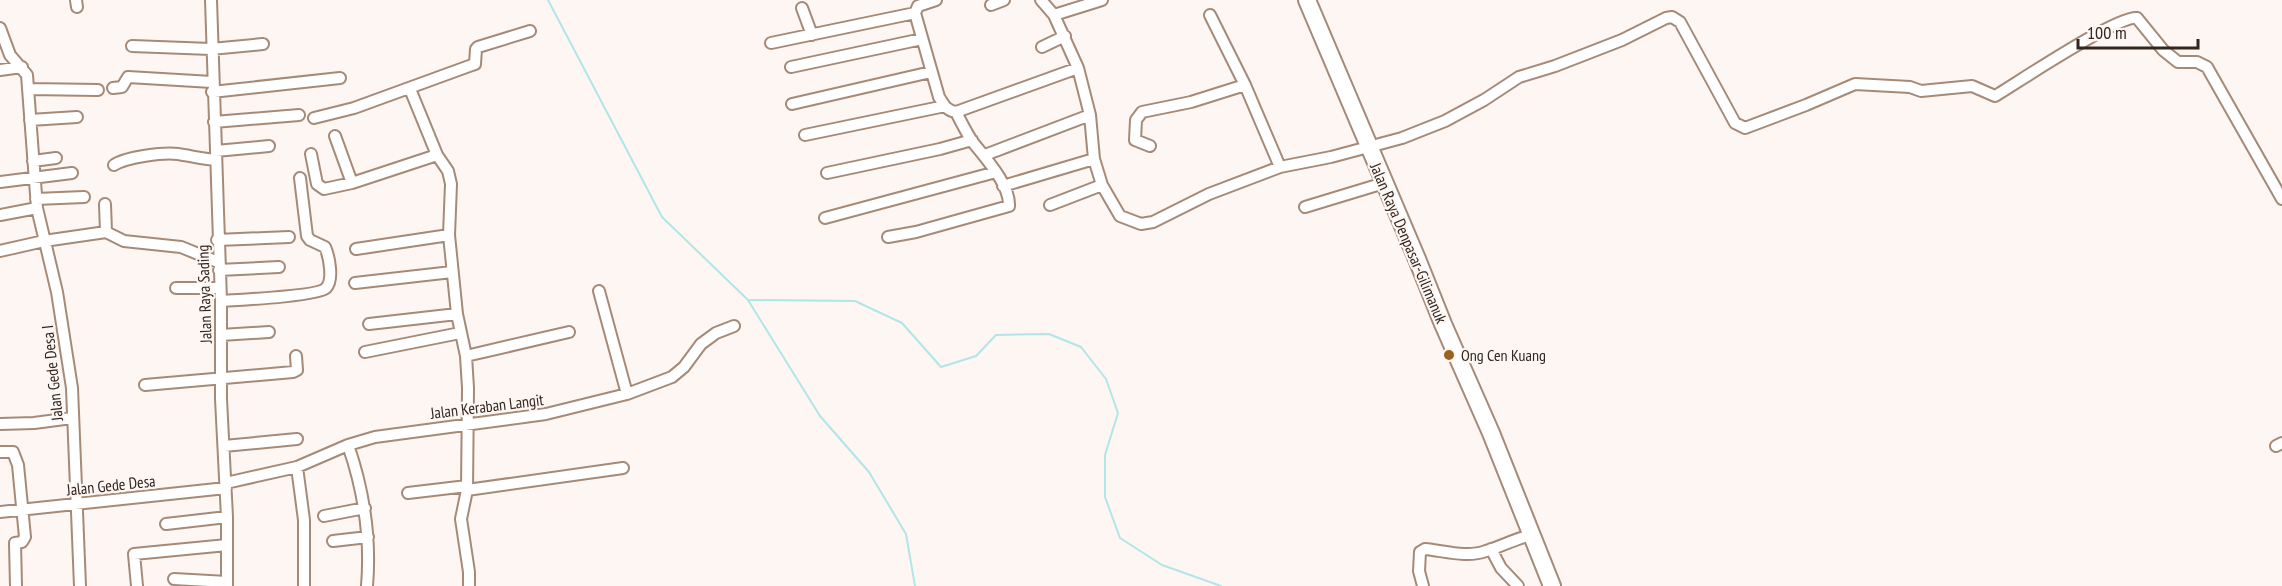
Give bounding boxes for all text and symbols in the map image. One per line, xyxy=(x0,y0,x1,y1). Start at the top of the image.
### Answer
scale bar xyxy=(2078,12,2198,50)
text: 100 m xyxy=(2087,21,2127,44)
street label: Jalan Raya Denpasar-Gilimanuk xyxy=(1366,159,1452,327)
street label: Jalan Raya Sading xyxy=(192,245,216,344)
street label: Jalan Gede Desa I xyxy=(37,324,67,423)
place label: Ong Cen Kuang xyxy=(1461,345,1546,365)
marker: Ong Cen Kuang xyxy=(1442,348,1456,362)
street label: Jalan Keraban Langit xyxy=(428,389,545,423)
street label: Jalan Gede Desa xyxy=(65,470,156,500)

